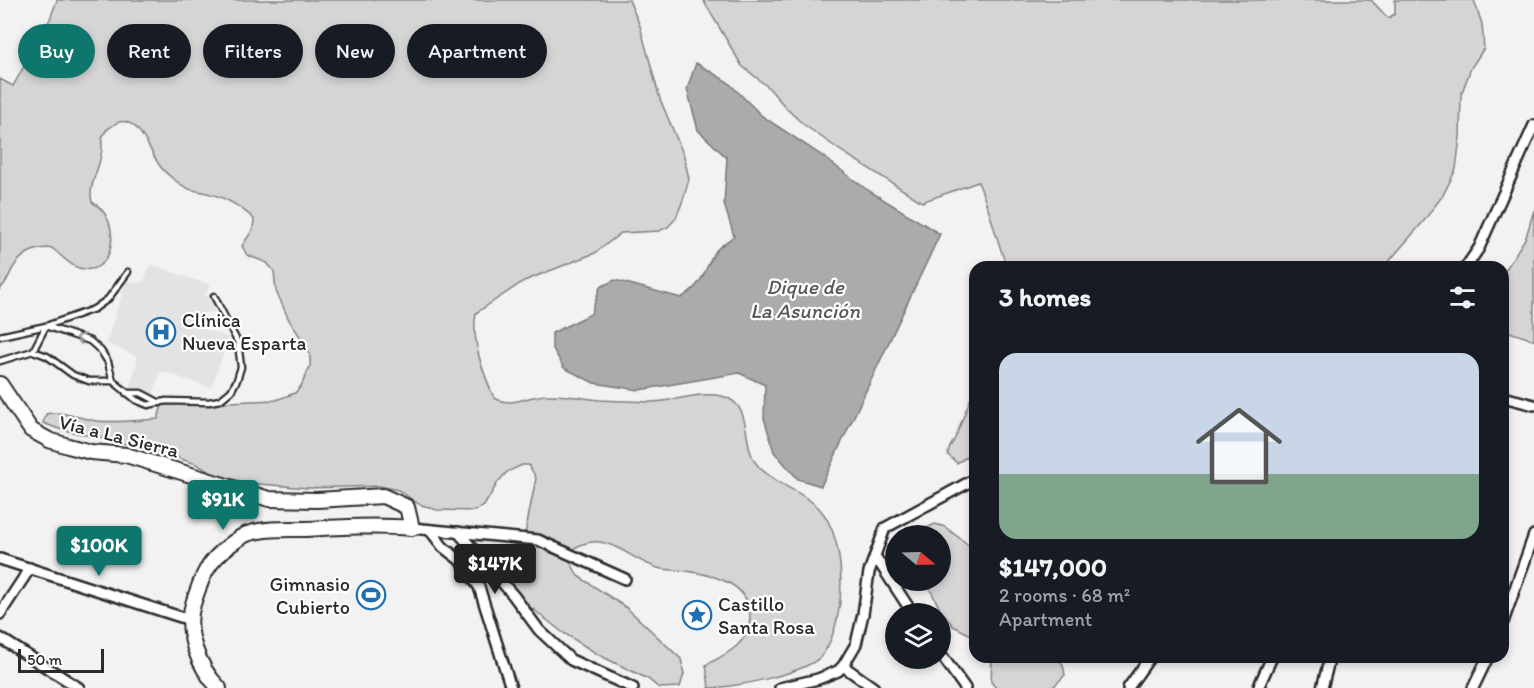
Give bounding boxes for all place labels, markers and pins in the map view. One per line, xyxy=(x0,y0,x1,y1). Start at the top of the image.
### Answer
place label: Clínica Nueva Esparta xyxy=(182,308,307,355)
hospital icon: Clínica Nueva Esparta xyxy=(145,316,177,348)
pin: $91K xyxy=(187,480,259,531)
pin: $100K xyxy=(57,526,141,577)
pin: $147K xyxy=(453,544,537,595)
place label: Gimnasio Cubierto xyxy=(269,572,350,619)
sports icon: Gimnasio Cubierto xyxy=(355,579,387,611)
place label: Castillo Santa Rosa xyxy=(718,592,815,639)
place icon: Castillo Santa Rosa xyxy=(681,599,713,631)

